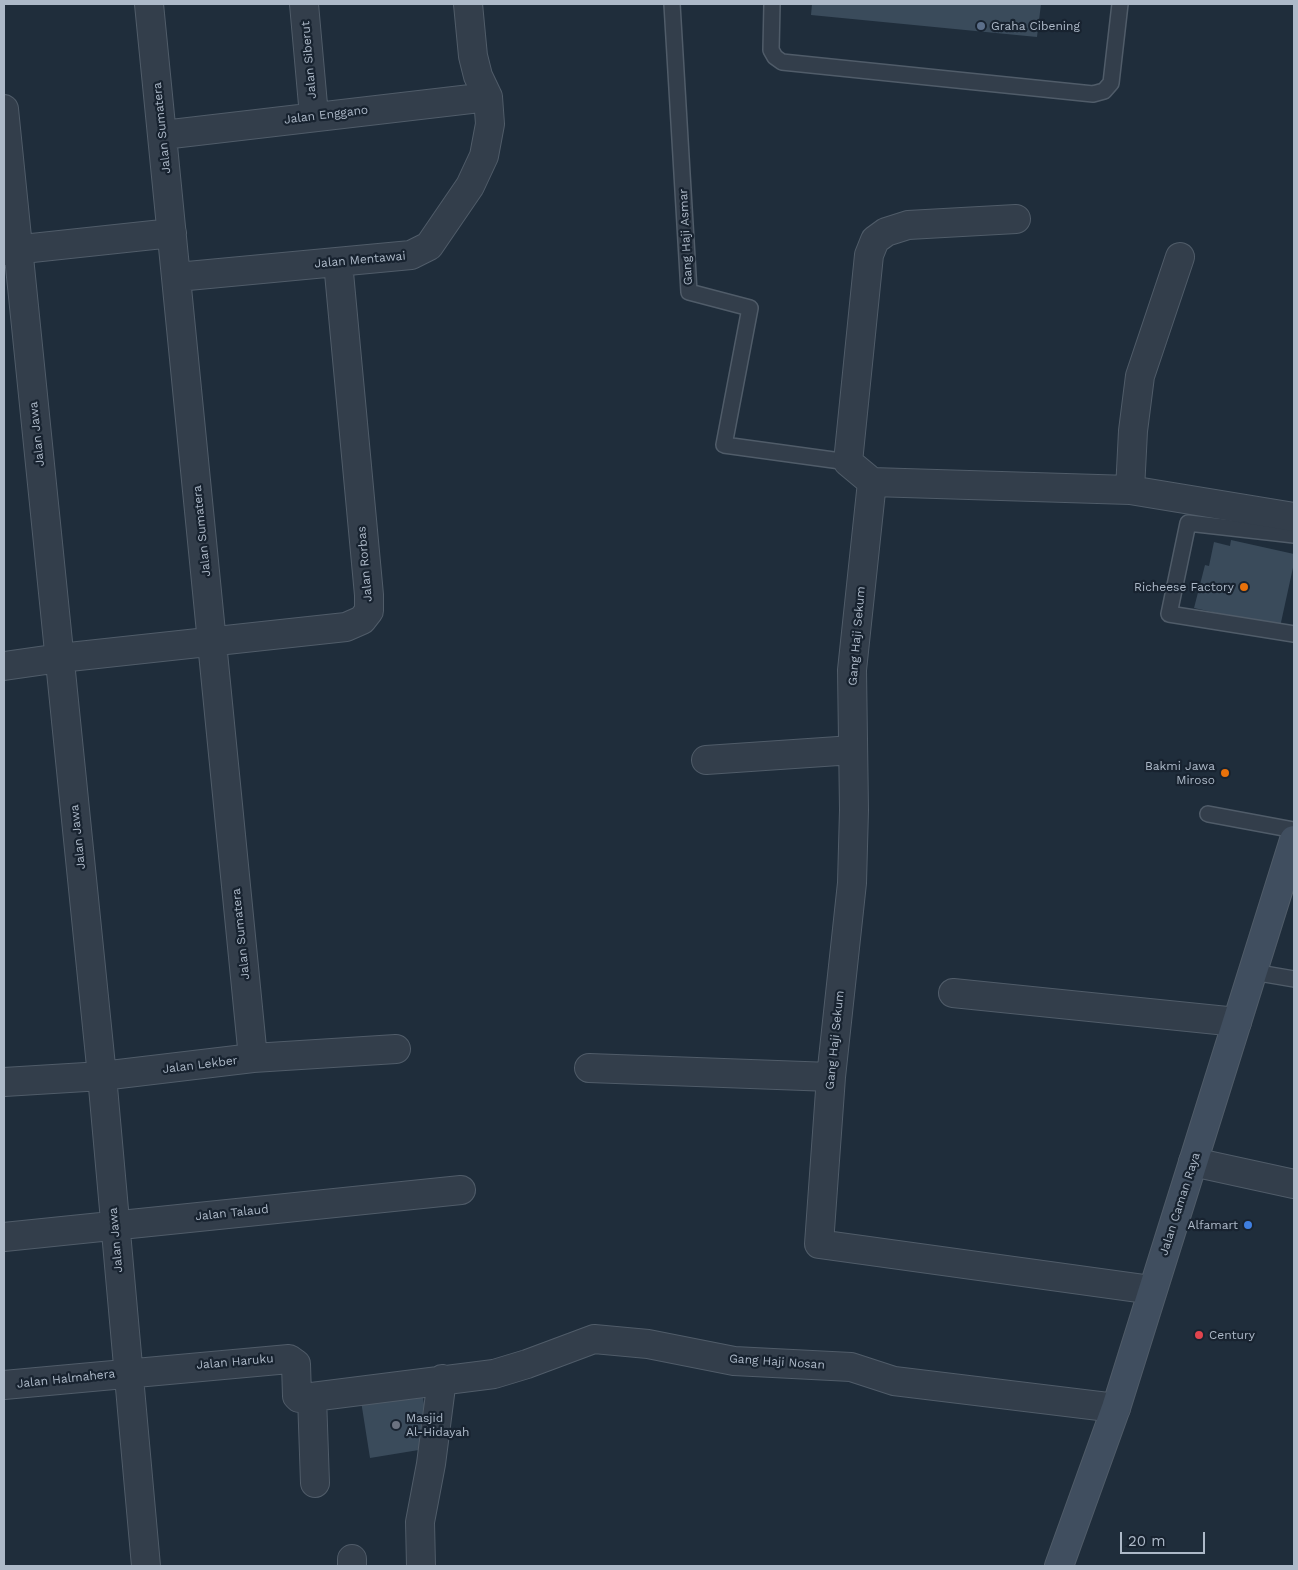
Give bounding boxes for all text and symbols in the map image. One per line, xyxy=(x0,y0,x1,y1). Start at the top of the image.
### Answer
place label: Graha Cibening xyxy=(991,19,1080,33)
marker: Graha Cibening xyxy=(975,20,987,32)
street label: Jalan Siberut xyxy=(298,21,320,99)
street label: Jalan Sumatera xyxy=(150,82,174,174)
street label: Jalan Enggano xyxy=(283,103,369,127)
street label: Gang Haji Asmar xyxy=(676,188,696,286)
street label: Jalan Mentawai xyxy=(314,249,406,271)
street label: Jalan Jawa xyxy=(26,401,48,467)
street label: Jalan Sumatera xyxy=(190,485,214,577)
street label: Jalan Rorbas xyxy=(355,526,375,602)
place label: Richeese Factory xyxy=(1134,580,1234,594)
marker: Richeese Factory xyxy=(1238,581,1250,593)
street label: Gang Haji Sekum xyxy=(845,586,869,686)
place label: Bakmi Jawa Miroso xyxy=(1145,759,1215,787)
marker: Bakmi Jawa Miroso xyxy=(1219,767,1231,779)
street label: Jalan Jawa xyxy=(67,804,89,870)
street label: Jalan Sumatera xyxy=(229,888,253,980)
street label: Gang Haji Sekum xyxy=(823,990,847,1090)
street label: Jalan Lekber xyxy=(162,1053,238,1077)
street label: Jalan Caman Raya xyxy=(1157,1151,1203,1257)
street label: Jalan Talaud xyxy=(195,1202,269,1224)
street label: Jalan Jawa xyxy=(106,1207,126,1273)
place label: Alfamart xyxy=(1187,1218,1238,1232)
marker: Alfamart xyxy=(1242,1219,1254,1231)
place label: Century xyxy=(1209,1328,1255,1342)
marker: Century xyxy=(1193,1329,1205,1341)
street label: Jalan Haruku xyxy=(196,1351,274,1373)
street label: Gang Haji Nosan xyxy=(729,1351,825,1373)
street label: Jalan Halmahera xyxy=(16,1367,116,1391)
place label: Masjid Al-Hidayah xyxy=(406,1411,469,1439)
marker: Masjid Al-Hidayah xyxy=(390,1419,402,1431)
scale bar xyxy=(1123,1522,1208,1554)
text: 20 m xyxy=(1128,1532,1166,1550)

